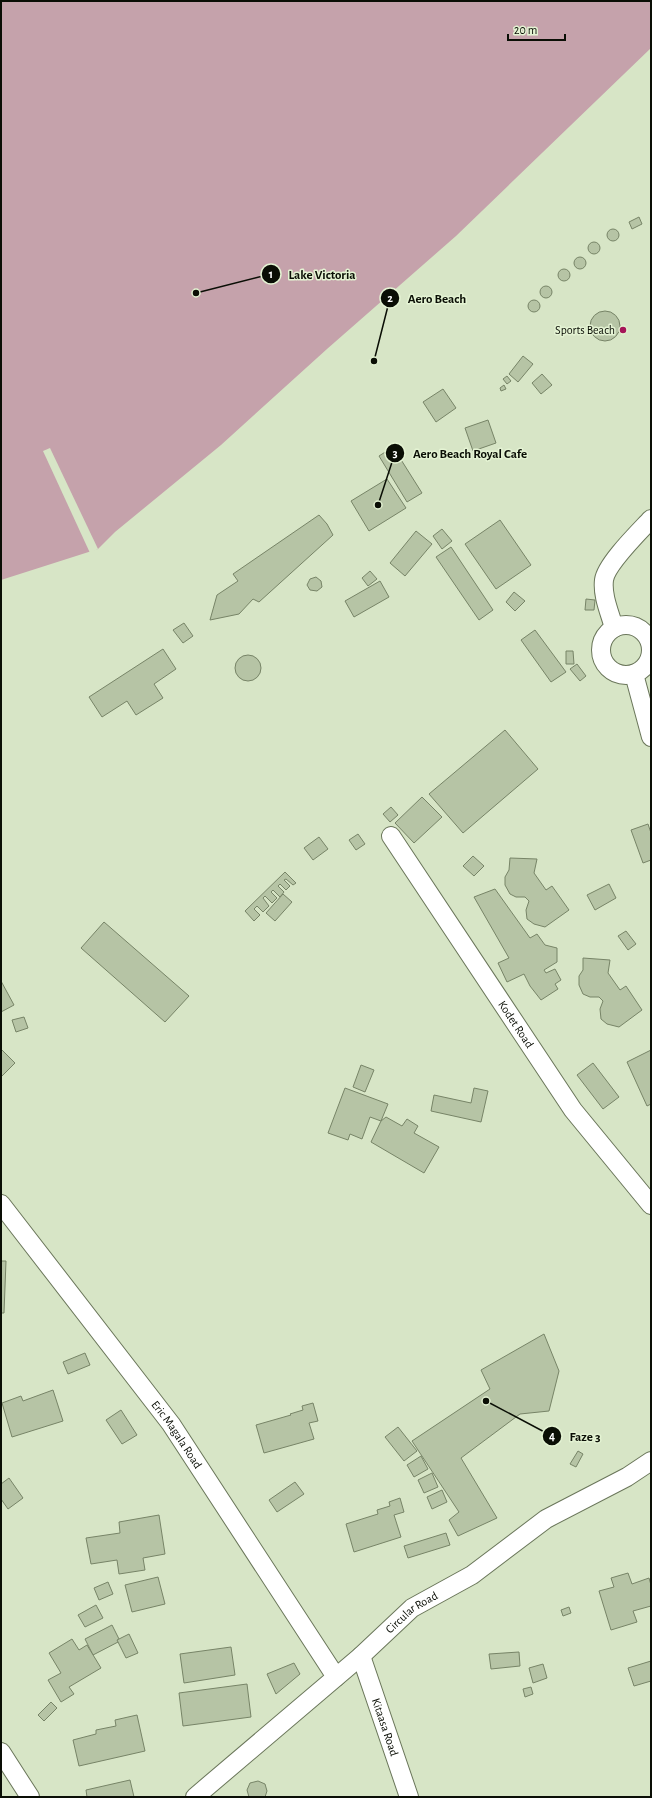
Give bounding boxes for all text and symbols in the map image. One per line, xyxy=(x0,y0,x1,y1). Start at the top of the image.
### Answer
scale bar xyxy=(508,16,565,42)
text: 20 m xyxy=(514,24,537,36)
callout: Lake Victoria xyxy=(261,262,364,287)
text: 1 xyxy=(269,268,273,280)
text: Lake Victoria xyxy=(288,269,356,282)
callout: Aero Beach xyxy=(380,286,474,311)
text: 2 xyxy=(387,292,393,304)
text: Aero Beach xyxy=(408,293,466,306)
place label: Sports Beach xyxy=(555,324,615,336)
marker: Sports Beach xyxy=(618,325,628,335)
callout: Aero Beach Royal Cafe xyxy=(385,441,535,466)
text: 3 xyxy=(392,447,398,459)
text: Aero Beach Royal Cafe xyxy=(413,448,527,461)
street label: Kodet Road xyxy=(496,999,536,1050)
street label: Eric Magala Road xyxy=(149,1398,204,1471)
callout: Faze 3 xyxy=(542,1424,609,1449)
text: 4 xyxy=(549,1430,555,1442)
text: Faze 3 xyxy=(570,1431,601,1444)
street label: Circular Road xyxy=(383,1589,440,1636)
street label: Kitaasa Road xyxy=(370,1697,401,1757)

